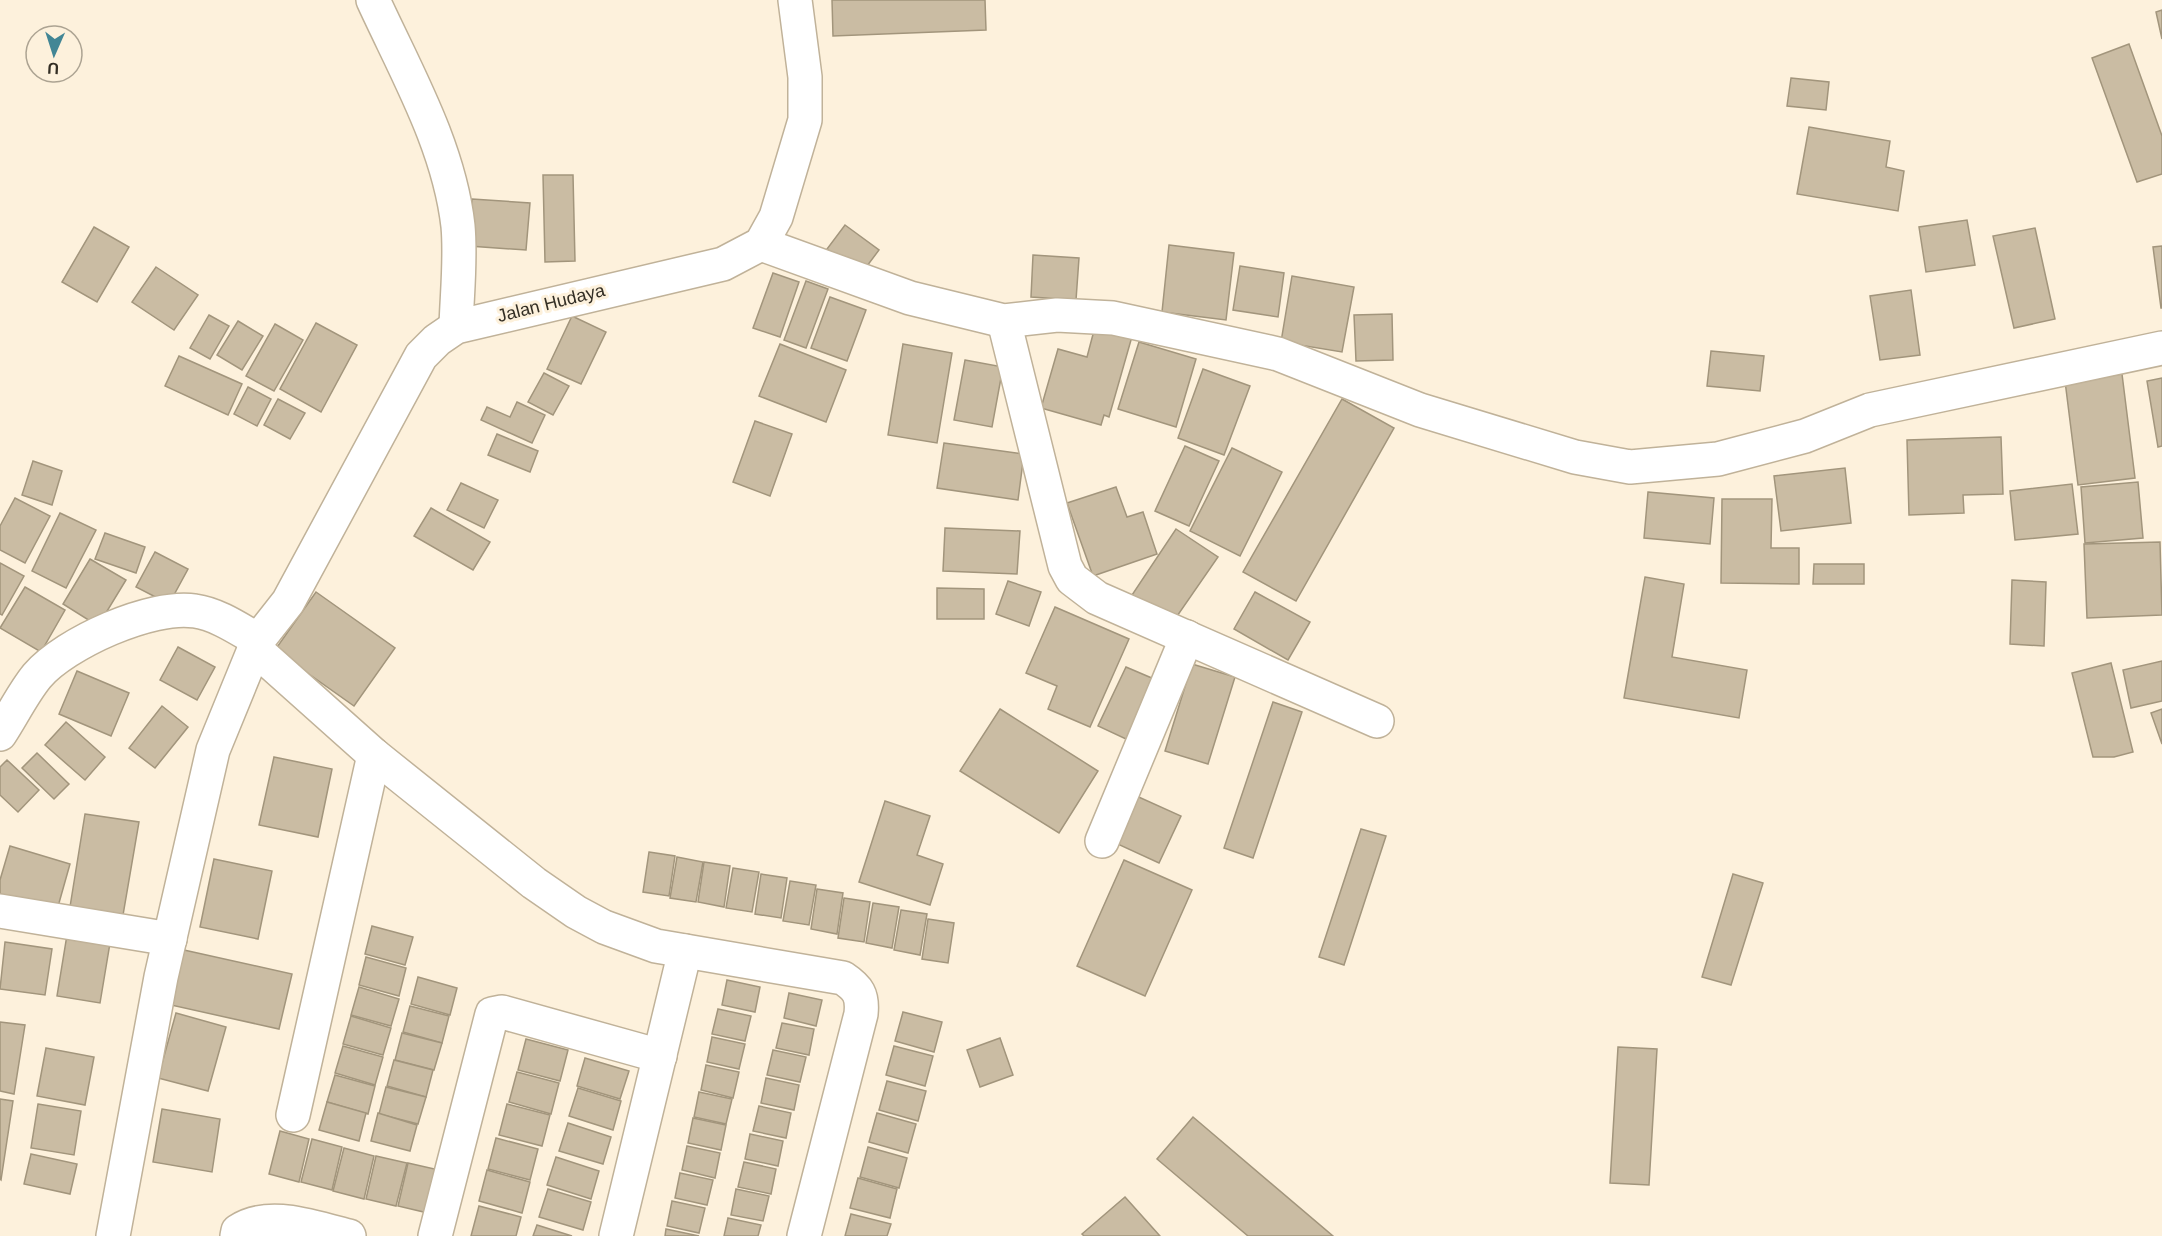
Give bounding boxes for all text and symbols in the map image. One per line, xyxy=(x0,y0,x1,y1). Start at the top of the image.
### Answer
north arrow xyxy=(24,24,84,84)
text: U xyxy=(47,60,59,77)
street label: Jalan Hudaya xyxy=(495,280,608,326)

